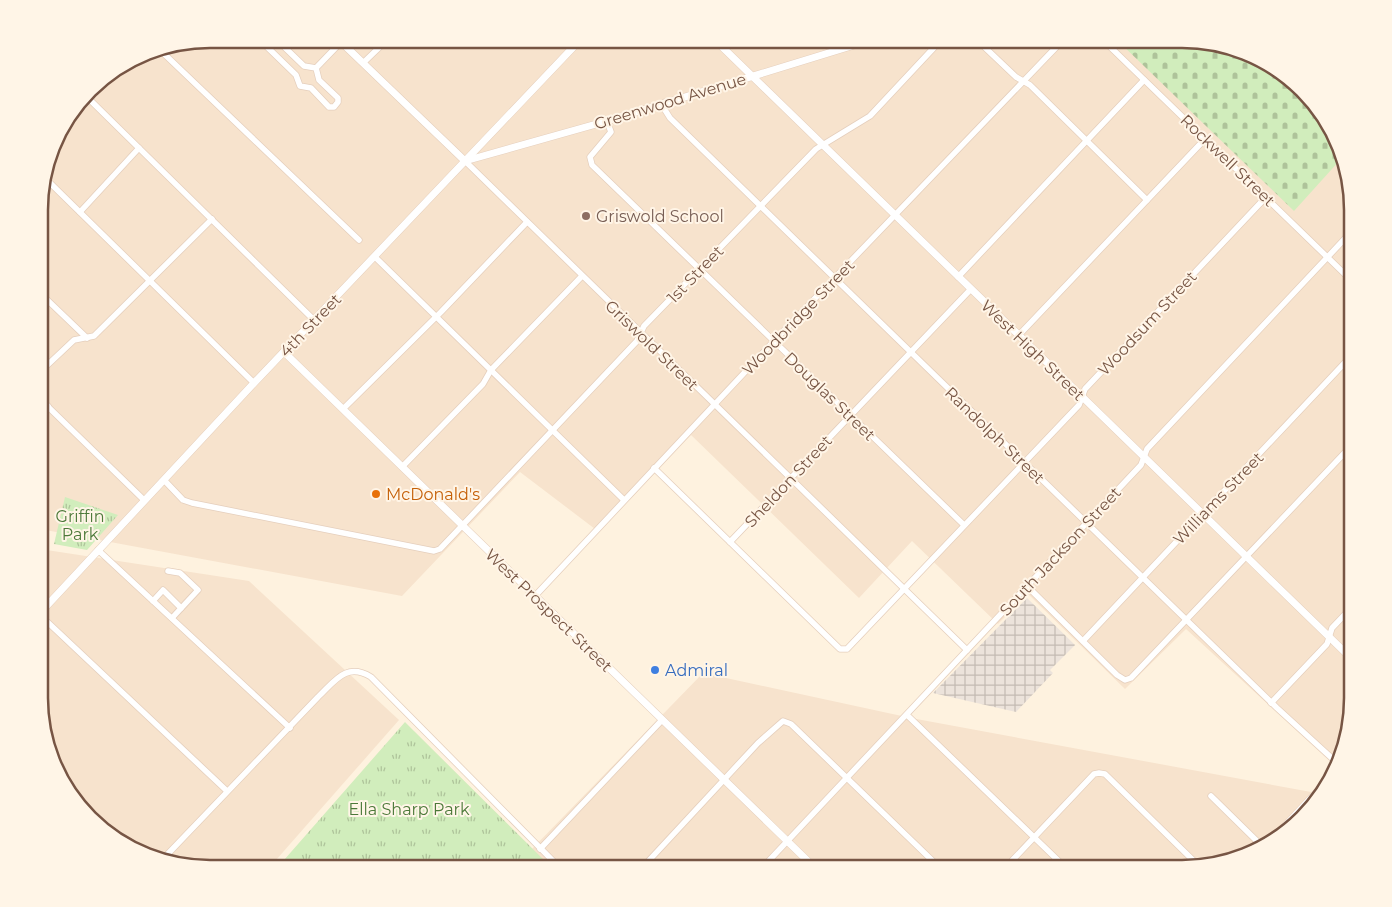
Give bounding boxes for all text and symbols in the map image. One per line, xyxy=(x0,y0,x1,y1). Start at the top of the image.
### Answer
street label: Greenwood Avenue xyxy=(592,69,748,134)
street label: Rockwell Street xyxy=(1176,110,1279,211)
place label: Griswold School xyxy=(596,207,724,226)
marker: Griswold School xyxy=(580,210,592,222)
street label: 1st Street xyxy=(663,241,728,307)
street label: Woodbridge Street xyxy=(738,255,859,379)
street label: Woodsum Street xyxy=(1094,267,1201,380)
street label: 4th Street xyxy=(276,289,345,361)
street label: Griswold Street xyxy=(601,296,703,395)
street label: West High Street xyxy=(977,296,1089,405)
street label: Douglas Street xyxy=(780,348,879,445)
street label: Randolph Street xyxy=(941,383,1049,488)
street label: Sheldon Street xyxy=(741,431,836,531)
street label: Williams Street xyxy=(1169,448,1268,549)
street label: South Jackson Street xyxy=(996,483,1125,620)
place label: McDonald's xyxy=(386,485,480,504)
marker: McDonald's xyxy=(370,488,382,500)
park label: Griffin Park xyxy=(56,507,104,544)
street label: West Prospect Street xyxy=(481,545,616,676)
place label: Admiral xyxy=(665,661,728,680)
marker: Admiral xyxy=(649,664,661,676)
park label: Ella Sharp Park xyxy=(349,800,470,819)

